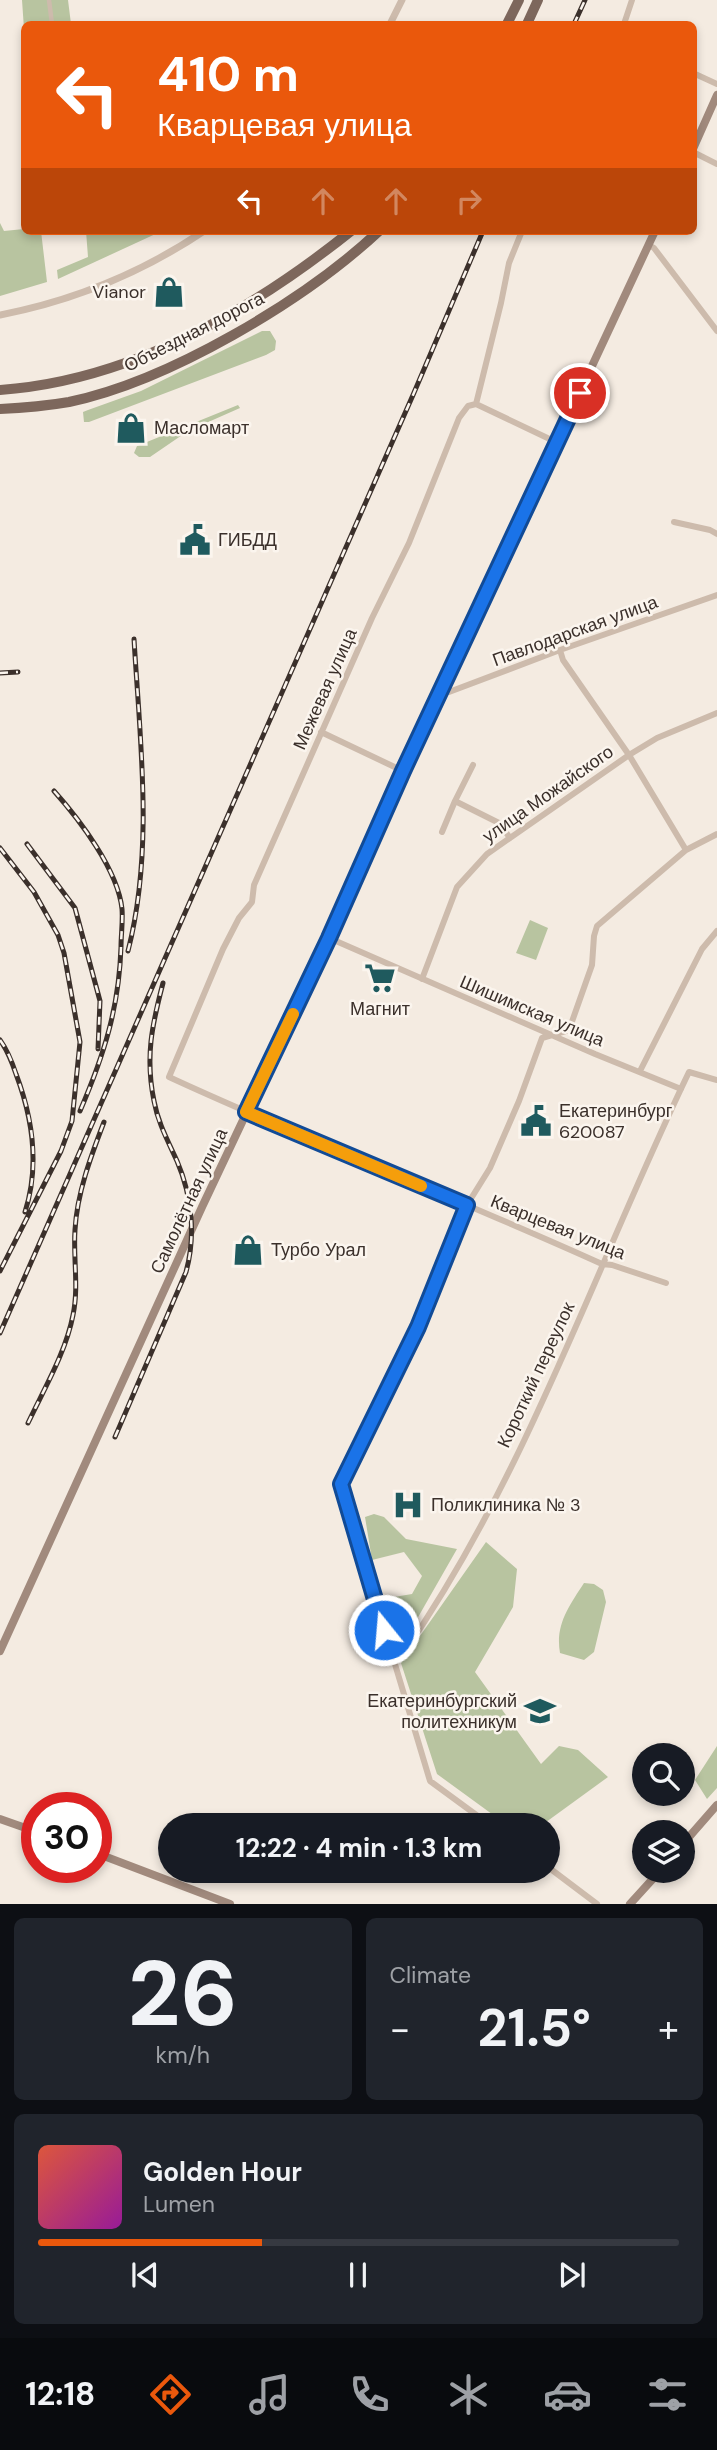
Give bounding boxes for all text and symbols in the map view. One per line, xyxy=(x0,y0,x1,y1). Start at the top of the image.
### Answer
text: 410 m xyxy=(157,42,299,106)
icon: left xyxy=(42,49,133,140)
text: Кварцевая улица xyxy=(157,104,412,146)
icon: left xyxy=(231,182,269,220)
icon: ahead xyxy=(304,182,342,220)
icon: ahead xyxy=(377,182,415,220)
icon: right xyxy=(450,182,488,220)
shop icon: Vianor xyxy=(152,275,186,309)
place label: Vianor xyxy=(92,280,146,304)
street label: Объездная дорога xyxy=(120,286,269,378)
pin xyxy=(550,363,610,423)
icon: arrive xyxy=(561,374,599,412)
shop icon: Масломарт xyxy=(114,411,148,445)
place label: Масломарт xyxy=(154,416,249,440)
public building icon: ГИБДД xyxy=(178,523,212,557)
place label: ГИБДД xyxy=(218,528,277,552)
street label: Павлодарская улица xyxy=(489,590,662,672)
street label: Межевая улица xyxy=(288,624,363,753)
street label: улица Можайского xyxy=(478,740,618,848)
supermarket icon: Магнит xyxy=(363,961,397,995)
street label: Шишимская улица xyxy=(456,970,609,1053)
place label: Магнит xyxy=(350,997,410,1021)
place label: Екатеринбург 620087 xyxy=(559,1099,673,1144)
public building icon: Екатеринбург 620087 xyxy=(519,1104,553,1138)
street label: Самолётная улица xyxy=(145,1123,234,1278)
street label: Кварцевая улица xyxy=(487,1189,630,1265)
shop icon: Турбо Урал xyxy=(231,1233,265,1267)
place label: Турбо Урал xyxy=(271,1238,366,1262)
street label: Короткий переулок xyxy=(492,1298,580,1452)
hospital icon: Поликлиника № 3 xyxy=(391,1488,425,1522)
place label: Поликлиника № 3 xyxy=(431,1493,581,1517)
position arrow xyxy=(347,1593,421,1667)
place label: Екатеринбургский политехникум xyxy=(367,1689,517,1734)
school or university icon: Екатеринбургский политехникум xyxy=(523,1694,557,1728)
map controls xyxy=(632,1743,695,1883)
button: search xyxy=(632,1743,695,1806)
speed limit sign: 30 xyxy=(21,1792,112,1883)
button: layers xyxy=(632,1820,695,1883)
text: 12:22 · 4 min · 1.3 km xyxy=(236,1831,482,1865)
text: 26 xyxy=(128,1935,238,2053)
text: Climate xyxy=(390,1960,471,1990)
text: 21.5° xyxy=(478,1994,591,2062)
text: − xyxy=(390,2004,410,2054)
text: + xyxy=(658,2004,679,2054)
text: km/h xyxy=(156,2040,210,2070)
text: Golden Hour xyxy=(143,2155,302,2189)
text: Lumen xyxy=(143,2189,215,2219)
icon: previous xyxy=(126,2256,164,2294)
icon: pause xyxy=(339,2256,377,2294)
icon: next xyxy=(553,2256,591,2294)
icon: directions xyxy=(146,2370,195,2419)
icon: music xyxy=(245,2370,294,2419)
icon: phone xyxy=(345,2370,394,2419)
icon: climate xyxy=(444,2370,493,2419)
icon: car xyxy=(543,2370,592,2419)
icon: filters xyxy=(643,2370,692,2419)
text: 12:18 xyxy=(25,2373,95,2415)

